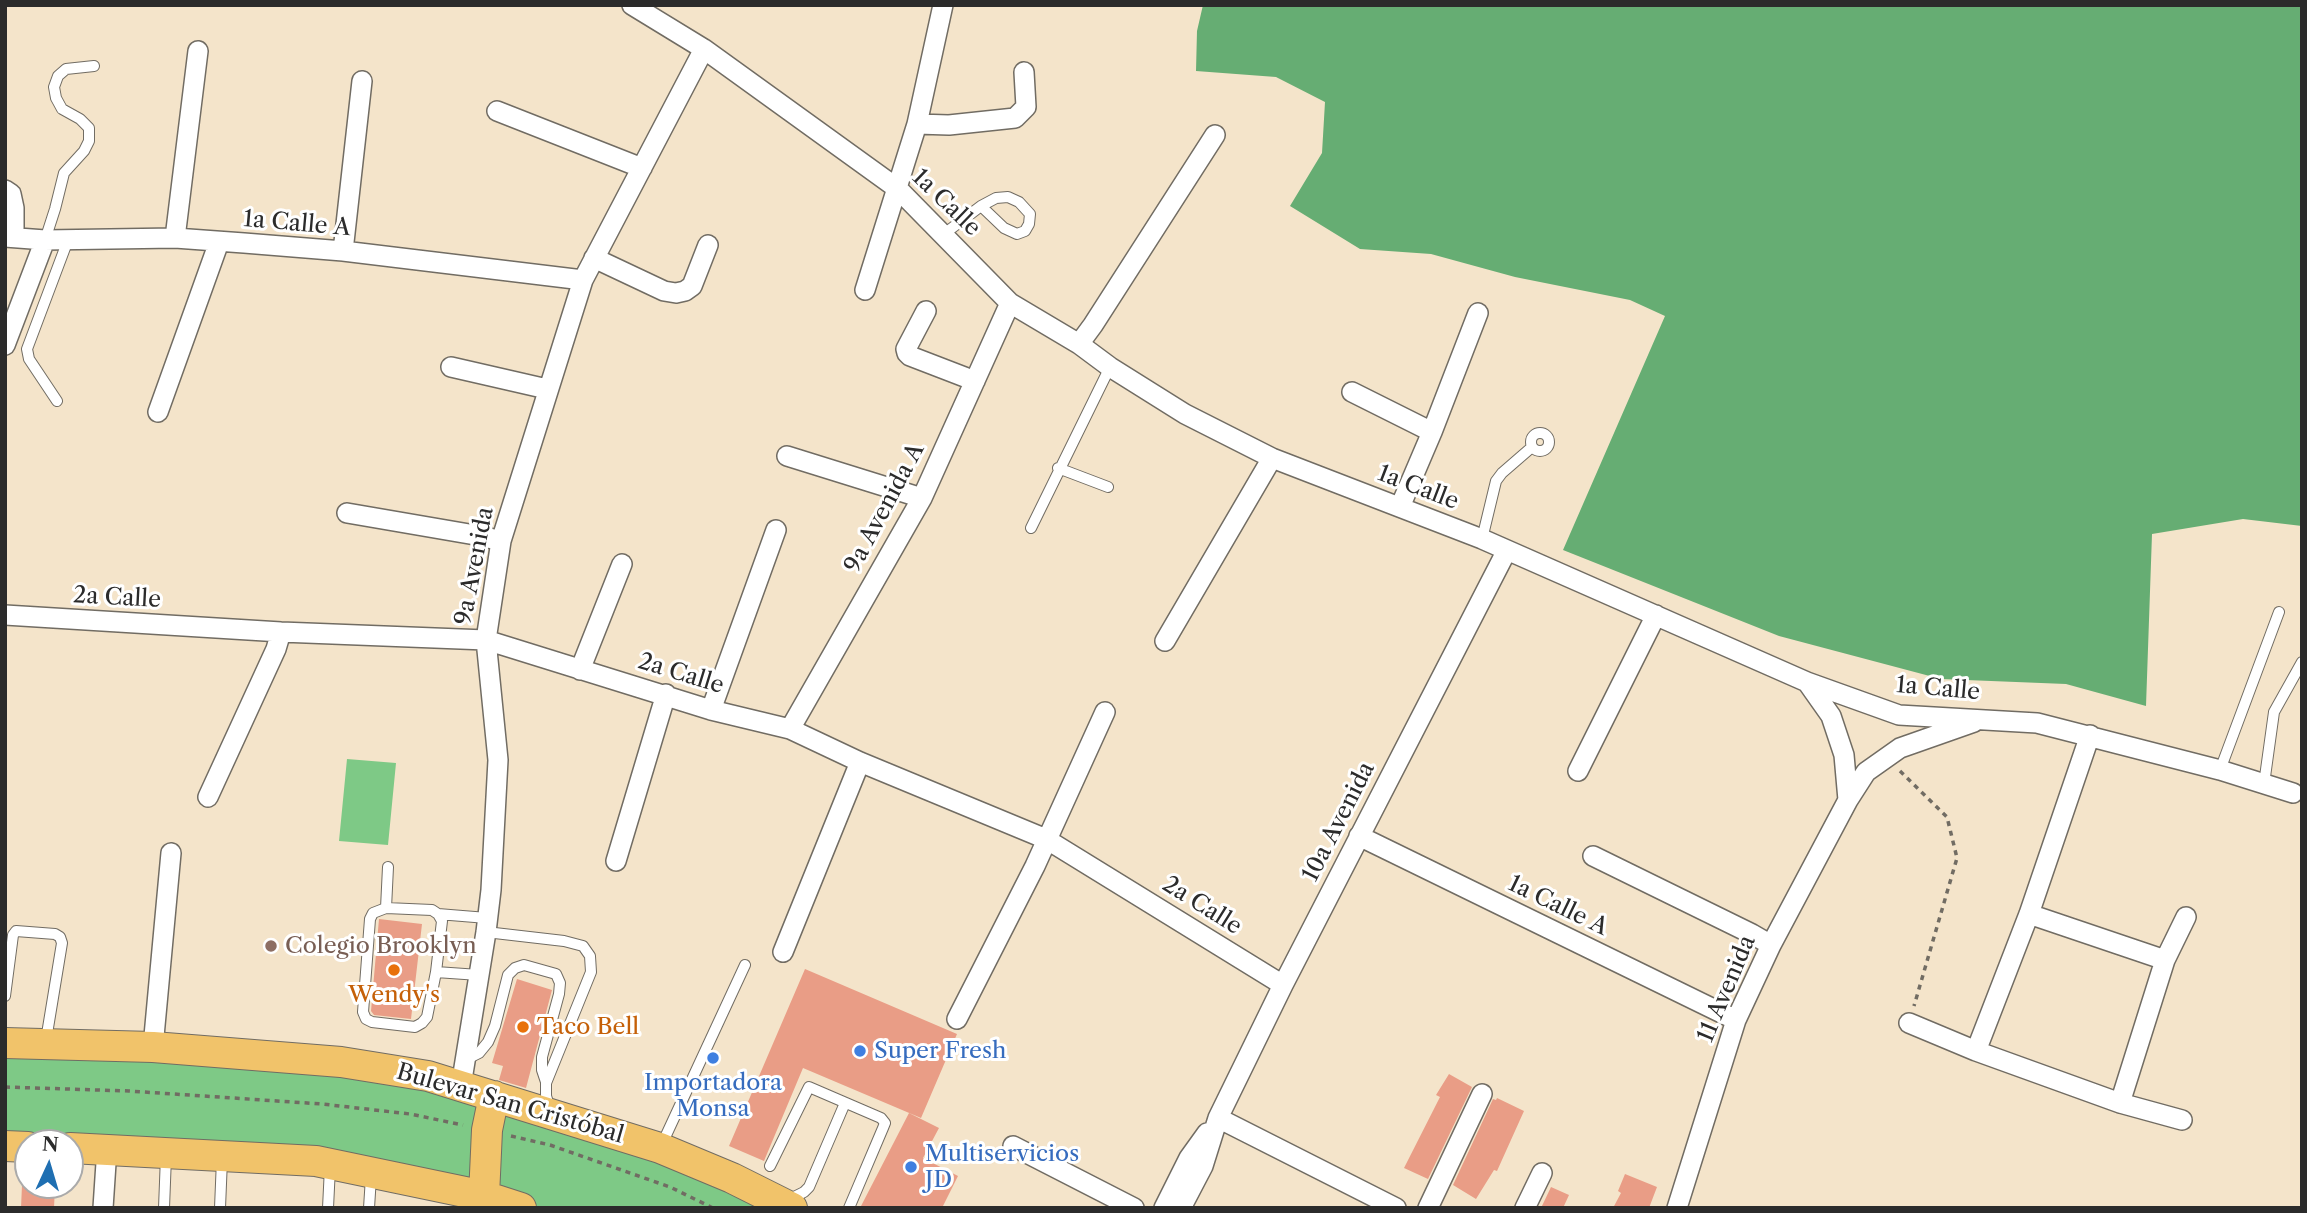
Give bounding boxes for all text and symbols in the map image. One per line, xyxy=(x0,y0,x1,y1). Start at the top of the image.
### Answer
street label: 1a Calle xyxy=(906,164,986,242)
street label: 1a Calle A xyxy=(242,206,352,242)
street label: 9a Avenida A xyxy=(839,438,931,578)
street label: 1a Calle xyxy=(1374,460,1462,516)
street label: 9a Avenida xyxy=(450,505,500,627)
street label: 2a Calle xyxy=(72,582,162,614)
street label: 2a Calle xyxy=(635,648,727,700)
street label: 1a Calle xyxy=(1895,672,1981,706)
street label: 10a Avenida xyxy=(1297,758,1381,886)
street label: 1a Calle A xyxy=(1504,870,1612,942)
street label: 2a Calle xyxy=(1157,871,1247,941)
street label: 11 Avenida xyxy=(1692,931,1762,1047)
place label: Colegio Brooklyn xyxy=(285,932,477,960)
marker: Colegio Brooklyn xyxy=(263,938,279,954)
marker: Wendy's xyxy=(386,962,402,978)
place label: Wendy's xyxy=(348,981,440,1009)
place label: Taco Bell xyxy=(537,1013,639,1041)
marker: Taco Bell xyxy=(515,1019,531,1035)
place label: Super Fresh xyxy=(874,1037,1006,1065)
marker: Super Fresh xyxy=(852,1043,868,1059)
marker: Importadora Monsa xyxy=(705,1050,721,1066)
street label: Bulevar San Cristóbal xyxy=(393,1058,627,1150)
place label: Importadora Monsa xyxy=(644,1069,782,1123)
north arrow xyxy=(14,1129,84,1199)
text: N xyxy=(41,1132,59,1157)
place label: Multiservicios JD xyxy=(925,1140,1079,1194)
marker: Multiservicios JD xyxy=(903,1159,919,1175)

